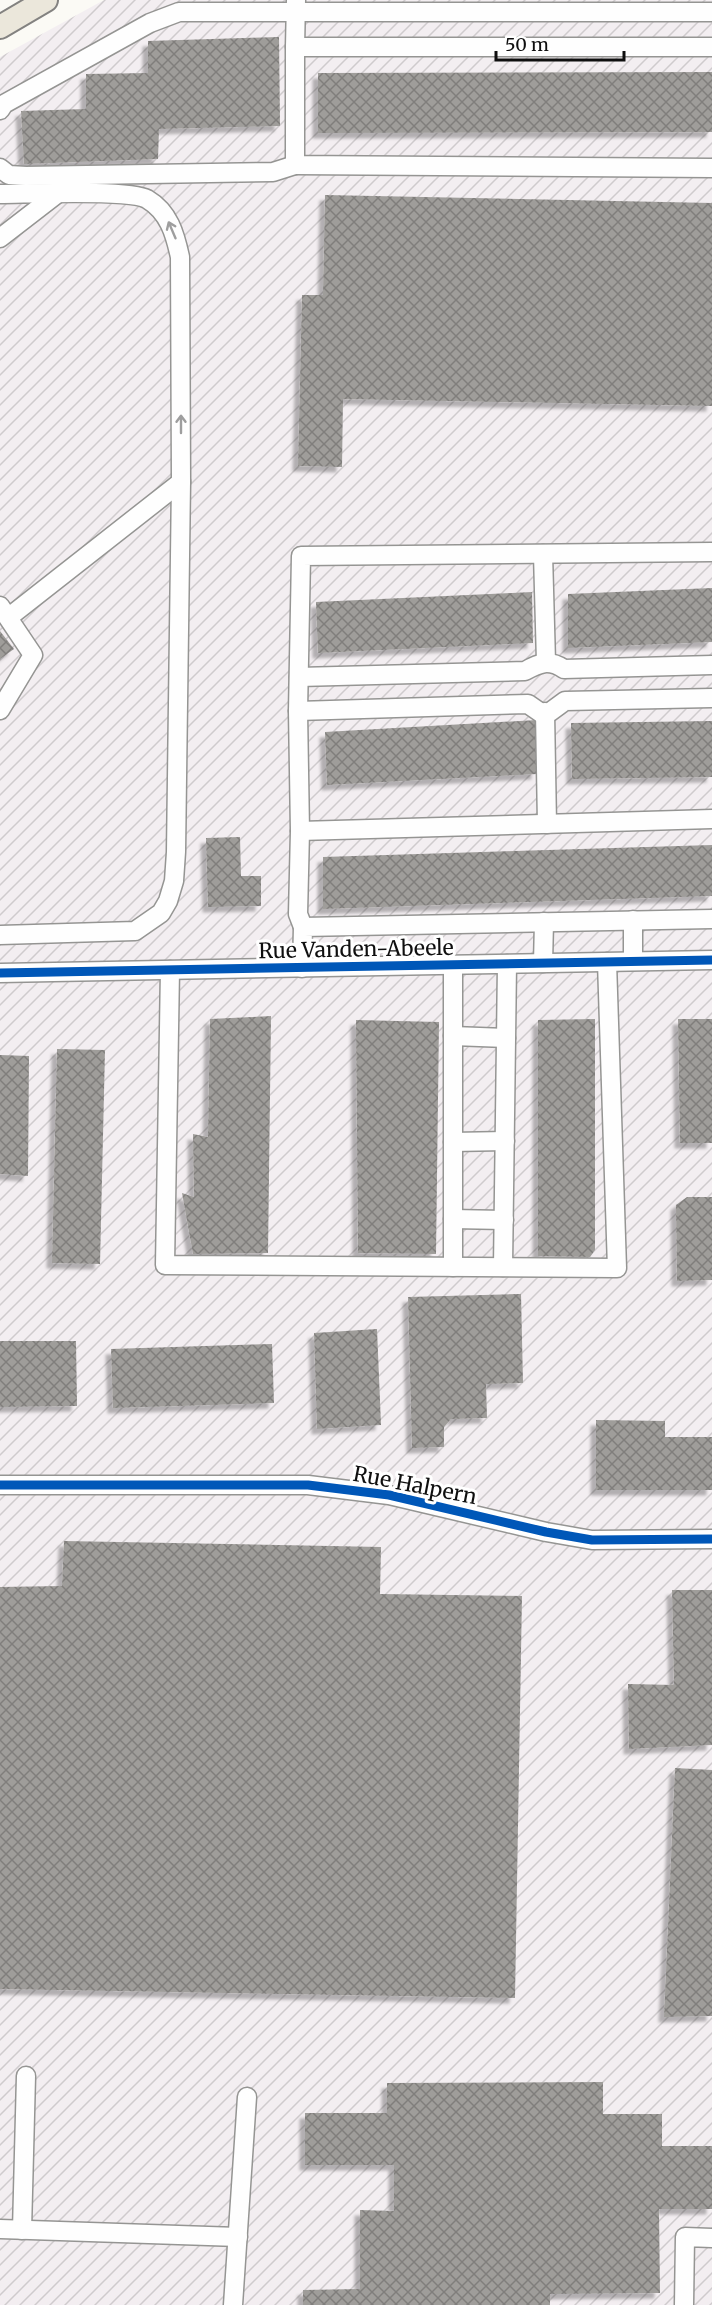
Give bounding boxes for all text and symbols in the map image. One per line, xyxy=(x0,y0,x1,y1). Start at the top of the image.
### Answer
scale bar xyxy=(496,24,624,62)
text: 50 m xyxy=(505,33,549,56)
one-way arrow xyxy=(166,221,177,239)
one-way arrow xyxy=(175,414,187,434)
street label: Rue Vanden-Abeele xyxy=(258,934,454,964)
street label: Rue Halpern xyxy=(351,1460,479,1510)

